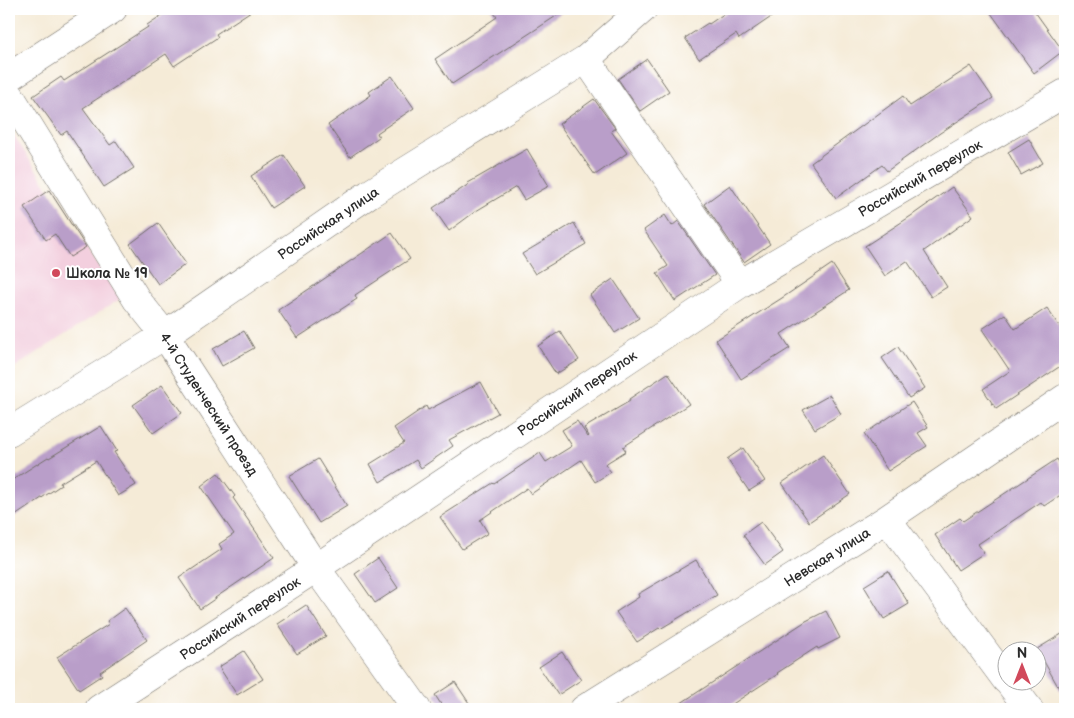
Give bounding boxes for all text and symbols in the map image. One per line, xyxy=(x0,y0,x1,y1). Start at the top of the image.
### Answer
street label: Российский переулок xyxy=(855,136,986,221)
street label: Российская улица xyxy=(274,183,383,264)
place label: Школа № 19 xyxy=(66,265,148,282)
marker: Школа № 19 xyxy=(50,267,62,279)
street label: 4-й Студенческий проезд xyxy=(156,329,262,480)
street label: Российский переулок xyxy=(514,347,641,440)
street label: Невская улица xyxy=(781,524,874,591)
street label: Российский переулок xyxy=(177,573,304,664)
north arrow xyxy=(996,640,1046,690)
text: N xyxy=(1017,645,1027,662)

